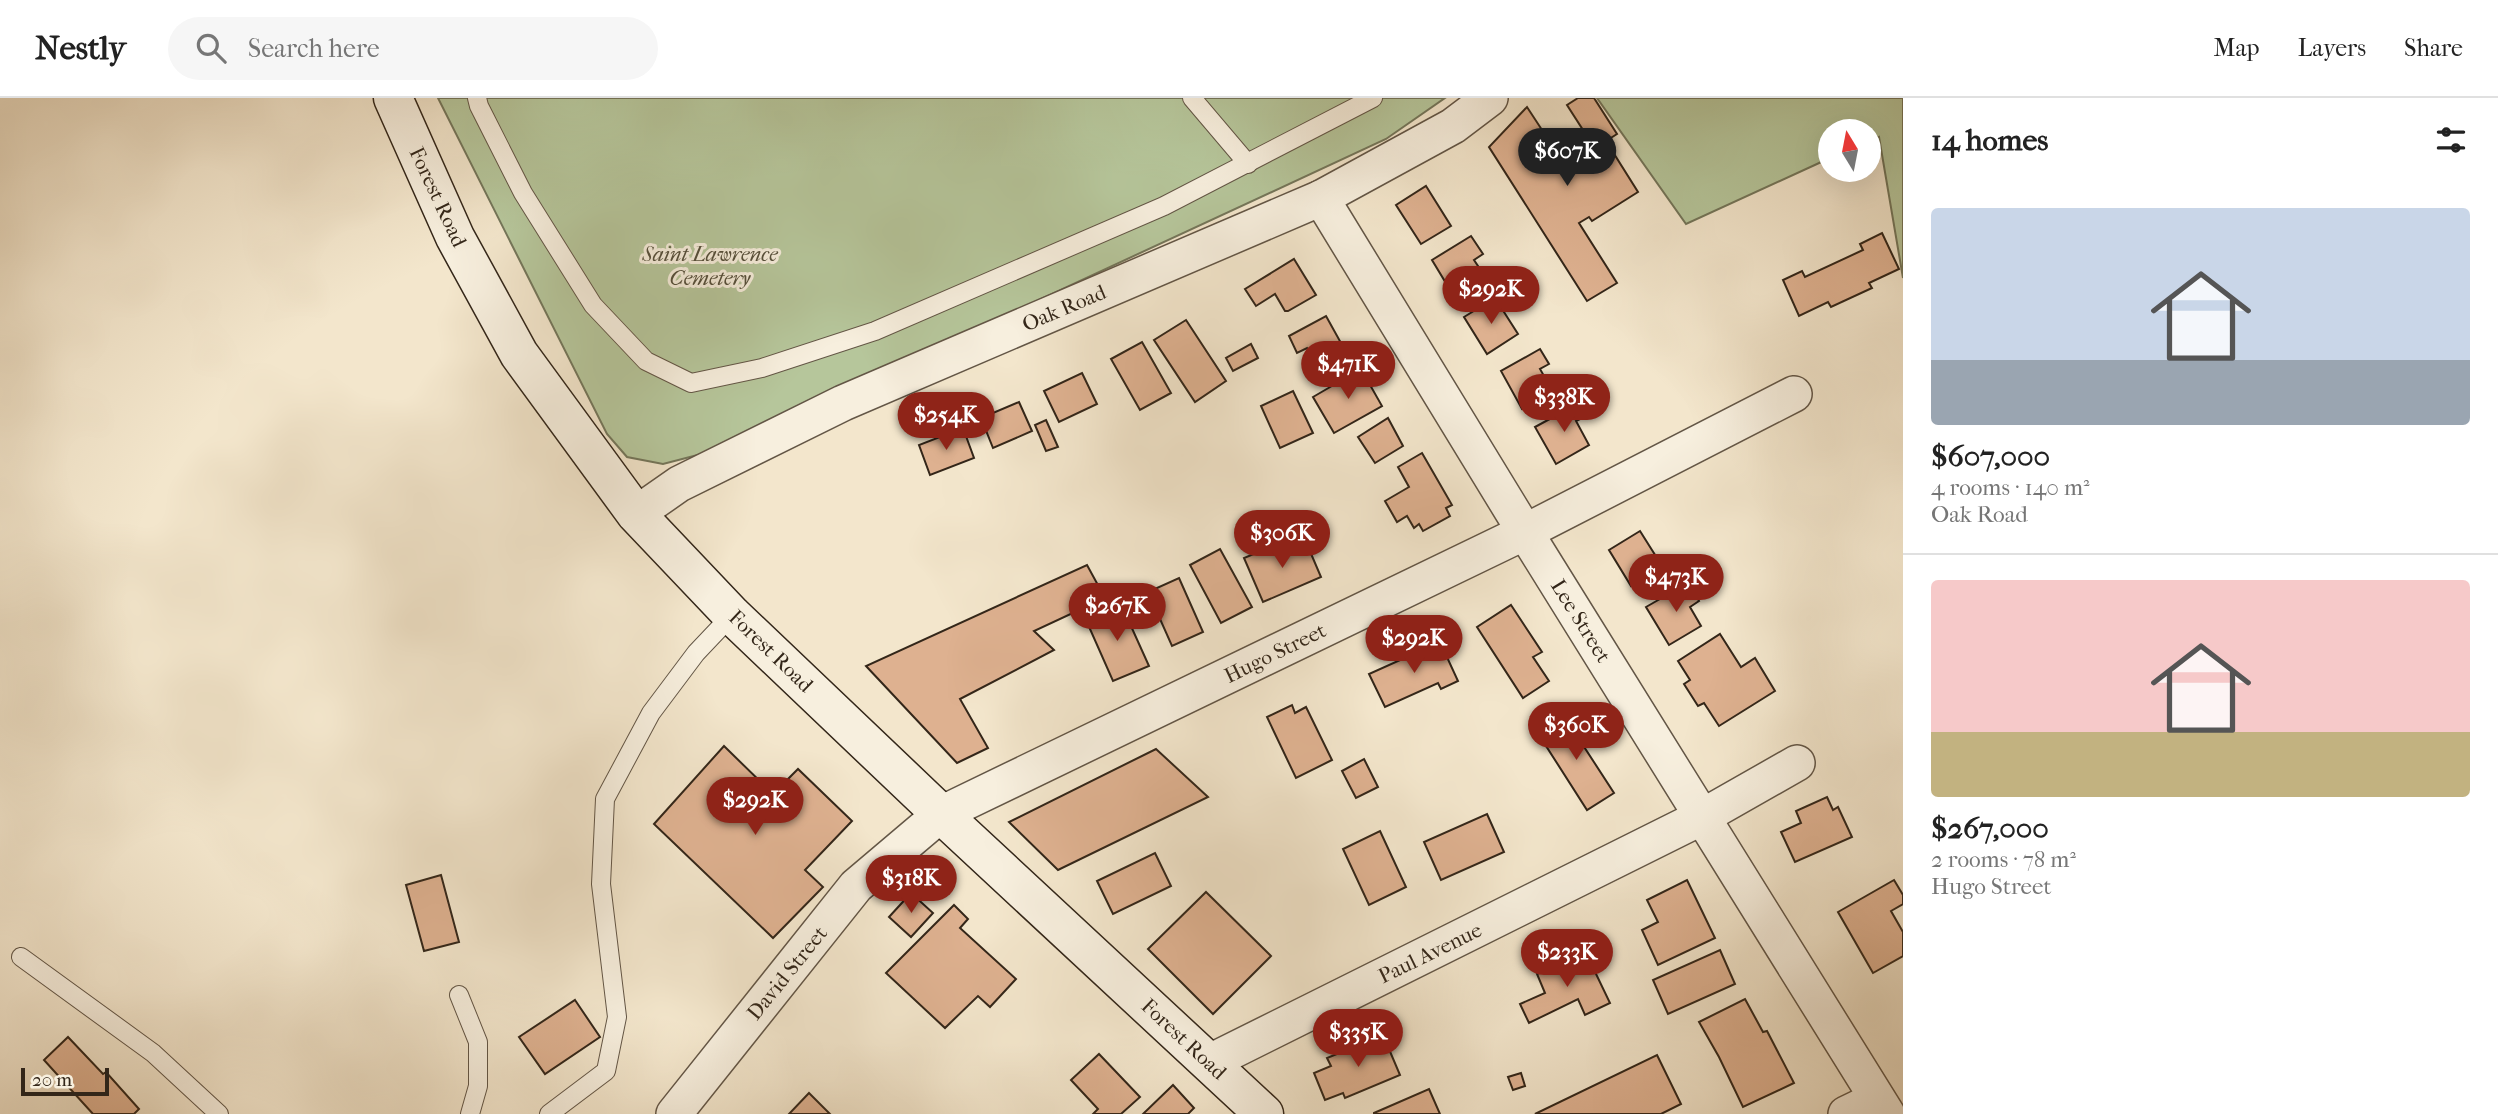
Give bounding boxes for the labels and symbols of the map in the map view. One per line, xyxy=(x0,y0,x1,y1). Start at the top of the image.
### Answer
north arrow xyxy=(1818,119,1881,182)
pin: $607K xyxy=(1518,129,1616,188)
street label: Forest Road xyxy=(404,143,472,251)
park label: Saint Lawrence Cemetery xyxy=(641,242,778,290)
pin: $292K xyxy=(1442,266,1540,326)
street label: Oak Road xyxy=(1019,279,1110,336)
pin: $471K xyxy=(1299,342,1397,401)
pin: $338K xyxy=(1515,374,1613,434)
pin: $254K xyxy=(897,392,995,452)
pin: $306K xyxy=(1233,510,1331,570)
pin: $473K xyxy=(1627,554,1725,614)
street label: Lee Street xyxy=(1546,575,1616,667)
pin: $267K xyxy=(1068,584,1166,643)
street label: Forest Road xyxy=(724,605,818,697)
pin: $292K xyxy=(1365,616,1463,675)
street label: Hugo Street xyxy=(1220,618,1330,688)
pin: $360K xyxy=(1527,702,1625,762)
pin: $292K xyxy=(706,778,804,837)
pin: $318K xyxy=(862,856,960,915)
street label: Paul Avenue xyxy=(1374,918,1486,988)
street label: David Street xyxy=(742,921,832,1025)
pin: $233K xyxy=(1518,930,1616,989)
street label: Forest Road xyxy=(1137,994,1232,1085)
pin: $335K xyxy=(1309,1010,1407,1069)
scale bar xyxy=(21,1065,108,1097)

